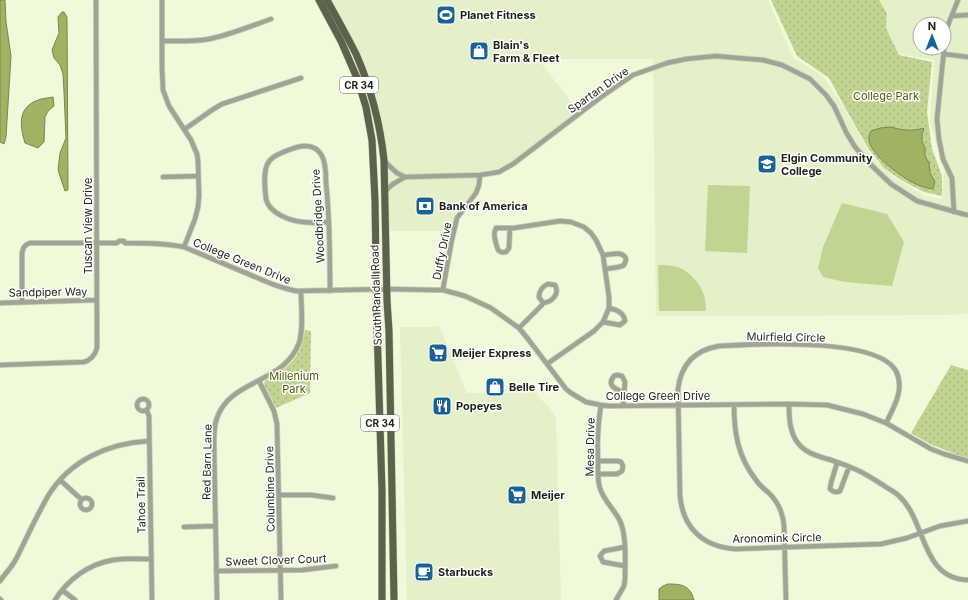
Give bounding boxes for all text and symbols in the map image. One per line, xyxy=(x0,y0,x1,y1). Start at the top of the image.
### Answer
sports icon: Planet Fitness xyxy=(435,4,457,26)
place label: Planet Fitness xyxy=(460,8,536,22)
north arrow xyxy=(912,16,952,56)
text: N xyxy=(928,19,936,33)
place label: Blain's Farm & Fleet xyxy=(493,38,559,65)
shop icon: Blain's Farm & Fleet xyxy=(468,40,490,62)
street label: Spartan Drive xyxy=(565,64,631,116)
road number: CR 34 xyxy=(340,77,378,93)
park label: College Park xyxy=(853,89,919,103)
place label: Elgin Community College xyxy=(781,151,873,178)
school or university icon: Elgin Community College xyxy=(756,153,778,175)
street label: Woodbridge Drive xyxy=(309,169,327,263)
street label: Tuscan View Drive xyxy=(81,178,95,274)
bank icon: Bank of America xyxy=(414,195,436,217)
place label: Bank of America xyxy=(439,199,528,213)
street label: Duffy Drive xyxy=(430,221,454,281)
street label: College Green Drive xyxy=(191,235,293,287)
street label: South Randall Road xyxy=(367,244,385,346)
street label: Sandpiper Way xyxy=(9,284,87,300)
street label: Muirfield Circle xyxy=(746,329,826,345)
supermarket icon: Meijer Express xyxy=(427,342,449,364)
place label: Meijer Express xyxy=(452,346,531,360)
park label: Millenium Park xyxy=(269,369,319,396)
shop icon: Belle Tire xyxy=(484,376,506,398)
place label: Belle Tire xyxy=(509,380,559,394)
street label: College Green Drive xyxy=(606,389,710,403)
restaurant icon: Popeyes xyxy=(431,395,453,417)
place label: Popeyes xyxy=(456,399,502,413)
road number: CR 34 xyxy=(361,415,399,431)
street label: Mesa Drive xyxy=(582,418,598,476)
street label: Red Barn Lane xyxy=(199,424,215,500)
street label: Columbine Drive xyxy=(262,446,278,532)
street label: Tahoe Trail xyxy=(134,476,148,534)
supermarket icon: Meijer xyxy=(506,484,528,506)
place label: Meijer xyxy=(531,488,565,502)
street label: Aronomink Circle xyxy=(732,530,822,546)
street label: Sweet Clover Court xyxy=(225,551,327,569)
cafe icon: Starbucks xyxy=(413,561,435,583)
place label: Starbucks xyxy=(438,565,493,579)

